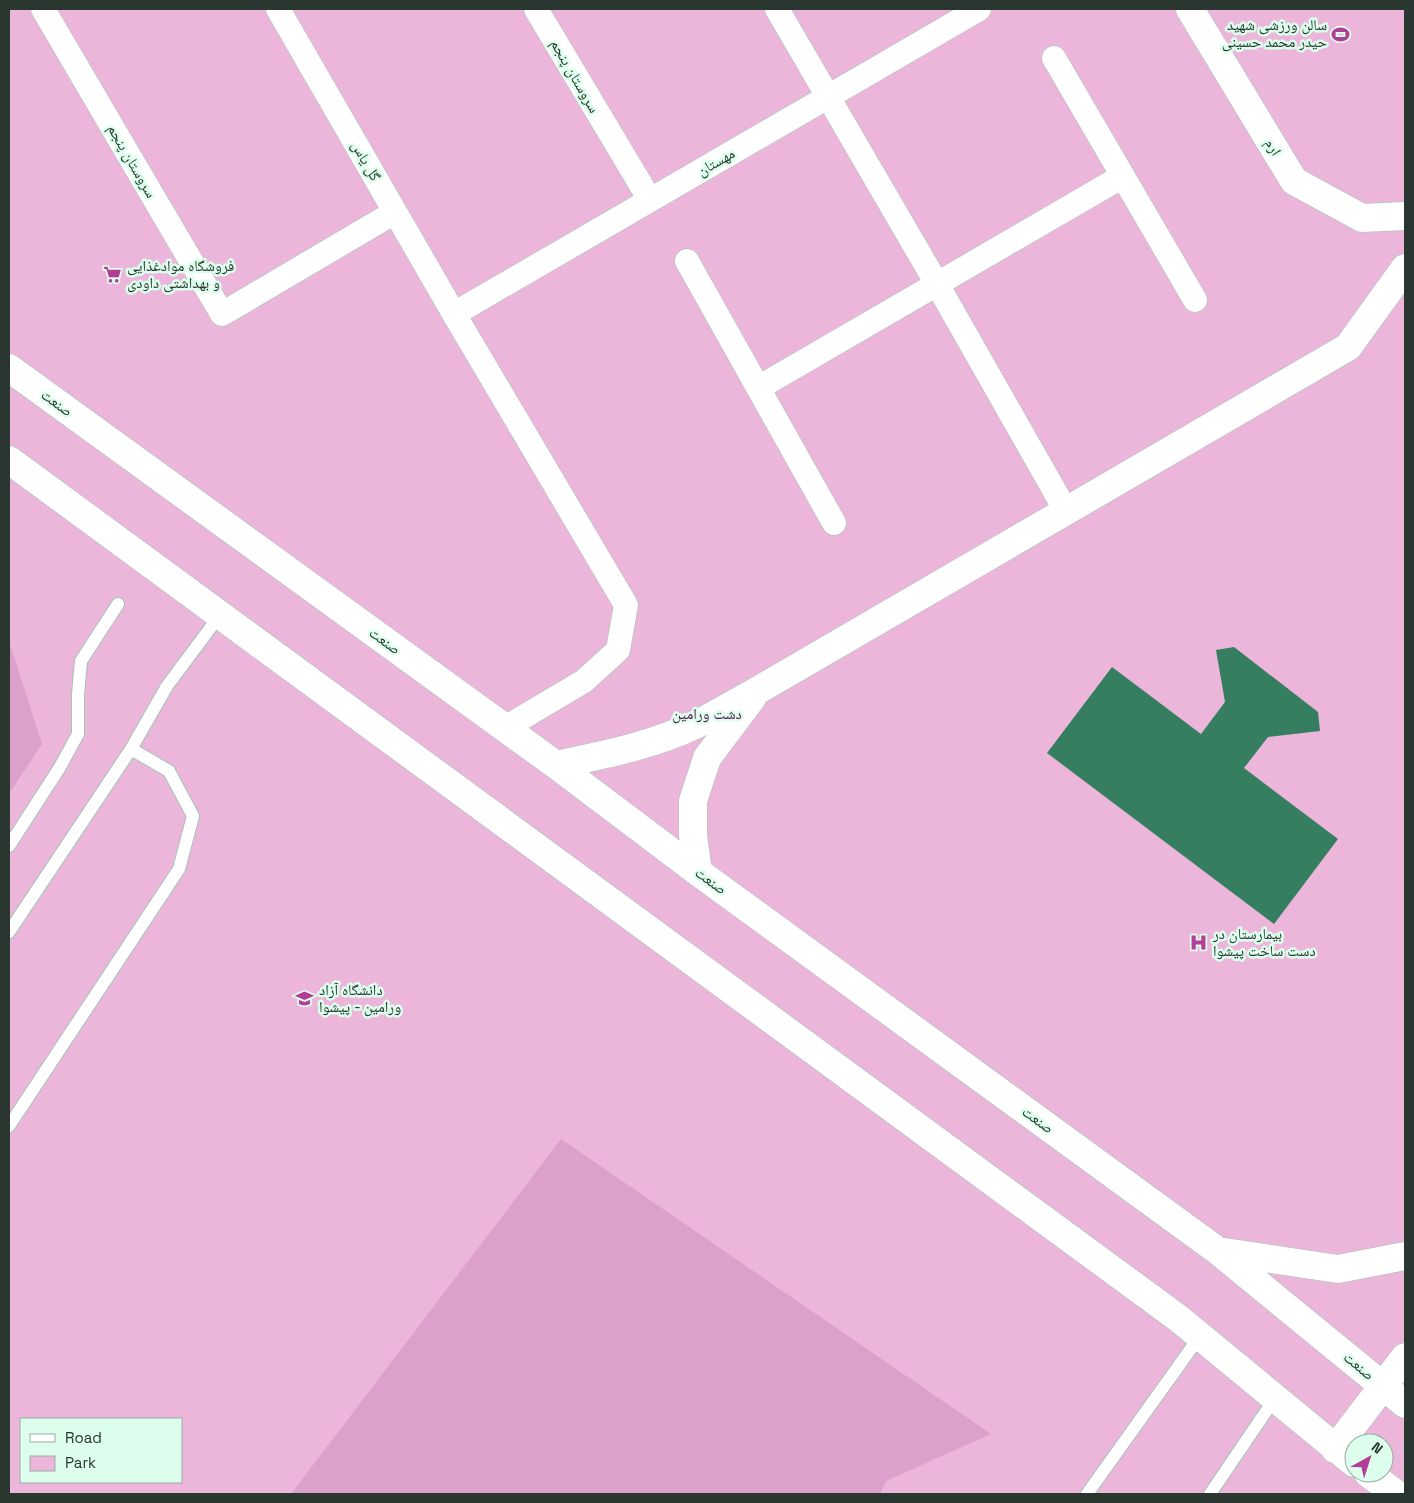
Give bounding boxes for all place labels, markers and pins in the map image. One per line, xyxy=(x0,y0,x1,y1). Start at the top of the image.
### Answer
place label: سالن ورزشی شهید حیدر محمد حسینی xyxy=(1222,15,1327,52)
sports icon: سالن ورزشی شهید حیدر محمد حسینی xyxy=(1331,24,1351,44)
place label: فروشگاه موادغذایی و بهداشتی داودی xyxy=(127,256,234,293)
supermarket icon: فروشگاه موادغذایی و بهداشتی داودی xyxy=(103,265,123,285)
place label: بیمارستان در دست ساخت پیشوا xyxy=(1212,924,1316,960)
hospital icon: بیمارستان در دست ساخت پیشوا xyxy=(1189,933,1209,953)
place label: دانشگاه آزاد ورامین - پیشوا xyxy=(319,980,401,1017)
school or university icon: دانشگاه آزاد ورامین - پیشوا xyxy=(295,989,315,1009)

